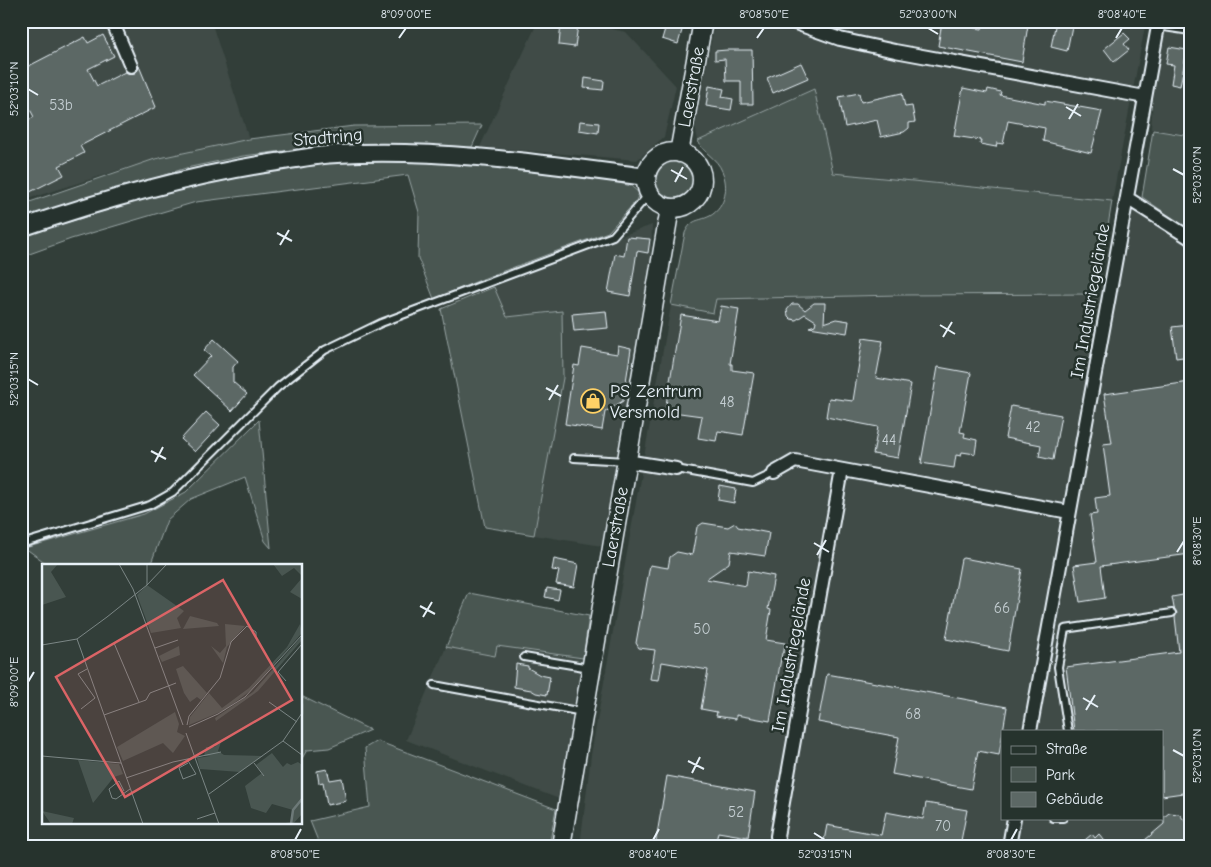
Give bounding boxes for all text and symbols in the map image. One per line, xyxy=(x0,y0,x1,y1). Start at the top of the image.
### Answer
text: 8°09'00"E xyxy=(381,7,431,21)
text: 8°08'50"E xyxy=(739,7,789,21)
text: 52°03'00"N xyxy=(899,7,957,21)
text: 8°08'40"E xyxy=(1098,7,1146,21)
street label: Laerstraße xyxy=(674,45,709,129)
text: 52°03'10"N xyxy=(7,62,21,116)
house number: 53b xyxy=(49,96,73,114)
street label: Stadtring xyxy=(293,124,363,151)
text: 52°03'00"N xyxy=(1190,146,1204,204)
street label: Im Industriegelände xyxy=(1067,222,1114,380)
text: 52°03'15"N xyxy=(7,352,21,406)
place label: PS Zentrum Versmold xyxy=(610,381,702,423)
shop icon: PS Zentrum Versmold xyxy=(580,388,606,414)
house number: 48 xyxy=(720,393,735,411)
house number: 42 xyxy=(1025,418,1041,436)
house number: 44 xyxy=(882,431,896,449)
street label: Laerstraße xyxy=(598,485,633,569)
text: 8°08'30"E xyxy=(1190,517,1204,565)
inset map xyxy=(42,564,302,824)
street label: Im Industriegelände xyxy=(768,576,815,734)
house number: 66 xyxy=(994,599,1010,617)
house number: 50 xyxy=(693,620,711,638)
text: 8°09'00"E xyxy=(7,657,21,707)
house number: 68 xyxy=(905,705,921,723)
text: 52°03'10"N xyxy=(1190,729,1204,783)
legend xyxy=(1001,730,1164,820)
text: Straße xyxy=(1046,740,1088,758)
text: Park xyxy=(1046,766,1075,784)
text: Gebäude xyxy=(1046,790,1104,808)
house number: 52 xyxy=(728,803,744,821)
house number: 70 xyxy=(935,817,951,835)
text: 8°08'50"E xyxy=(270,847,320,861)
text: 8°08'40"E xyxy=(629,847,677,861)
text: 52°03'15"N xyxy=(798,847,852,861)
text: 8°08'30"E xyxy=(987,847,1035,861)

